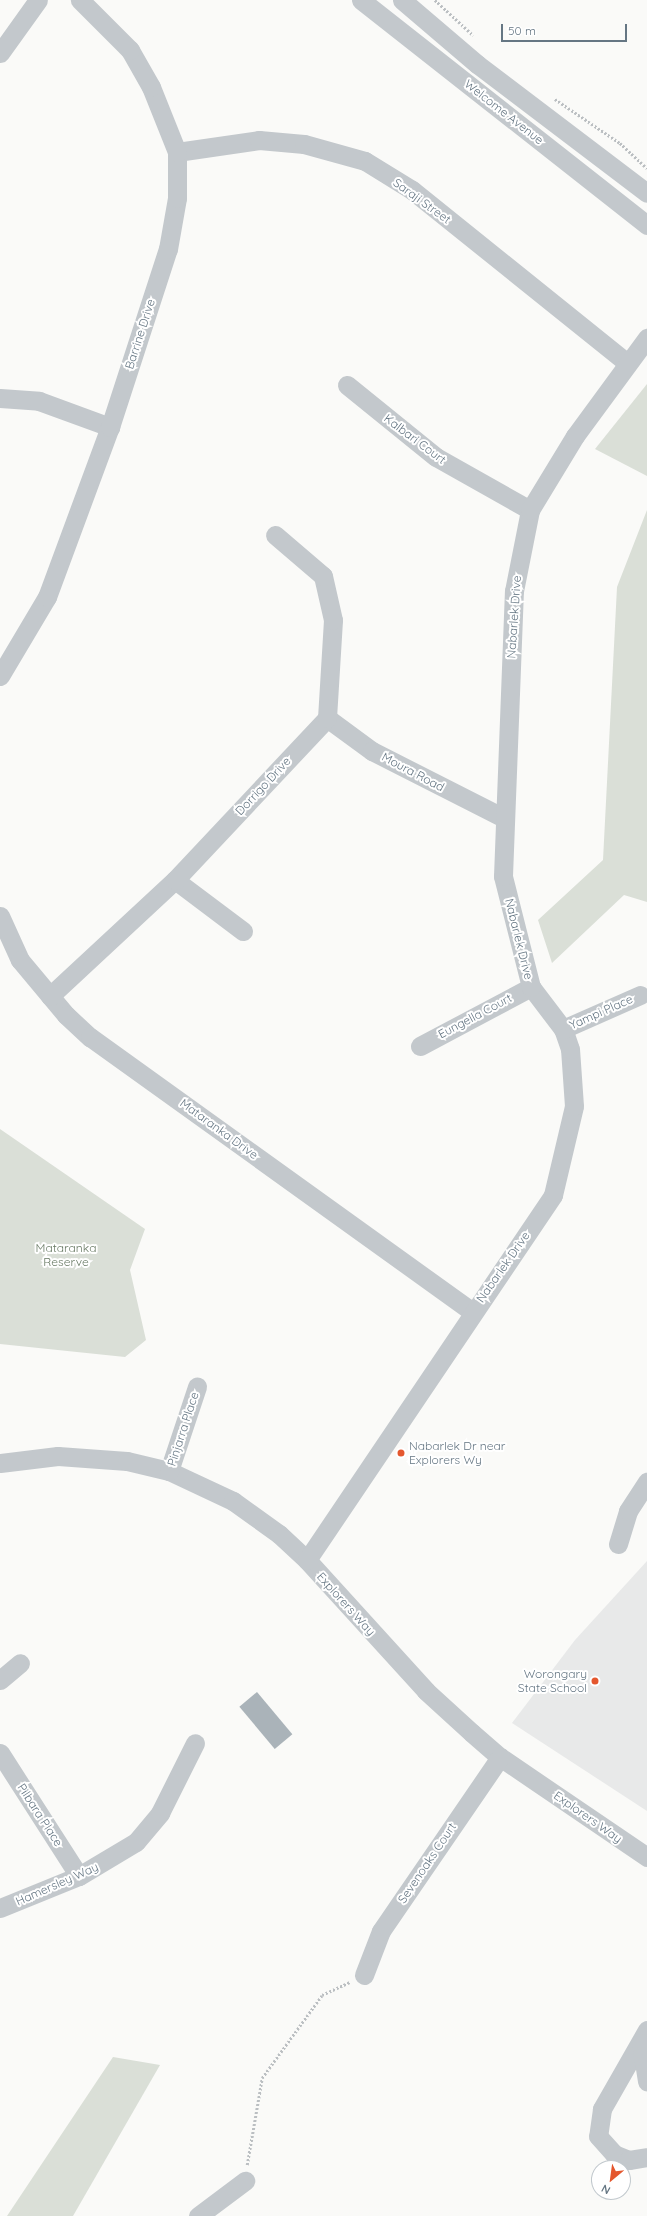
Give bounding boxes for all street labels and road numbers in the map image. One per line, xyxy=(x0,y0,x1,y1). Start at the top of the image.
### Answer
street label: Welcome Avenue xyxy=(462,77,546,147)
street label: Saraji Street xyxy=(390,175,454,227)
street label: Barrine Drive xyxy=(122,297,158,371)
street label: Kalbari Court xyxy=(381,411,449,467)
street label: Nabarlek Drive xyxy=(504,575,524,659)
street label: Moura Road xyxy=(379,749,447,795)
street label: Dorrigo Drive xyxy=(232,754,294,818)
street label: Nabarlek Drive xyxy=(502,897,536,981)
street label: Eungella Court xyxy=(436,991,514,1041)
street label: Yampi Place xyxy=(567,992,635,1032)
street label: Mataranka Drive xyxy=(177,1096,261,1162)
street label: Nabarlek Drive xyxy=(473,1229,533,1305)
street label: Pinjarra Place xyxy=(164,1390,202,1468)
street label: Explorers Way xyxy=(314,1569,378,1639)
street label: Pilbara Place xyxy=(14,1781,66,1849)
street label: Explorers Way xyxy=(551,1788,625,1846)
street label: Sevenoaks Court xyxy=(395,1820,459,1906)
street label: Hamersley Way xyxy=(13,1859,101,1909)

